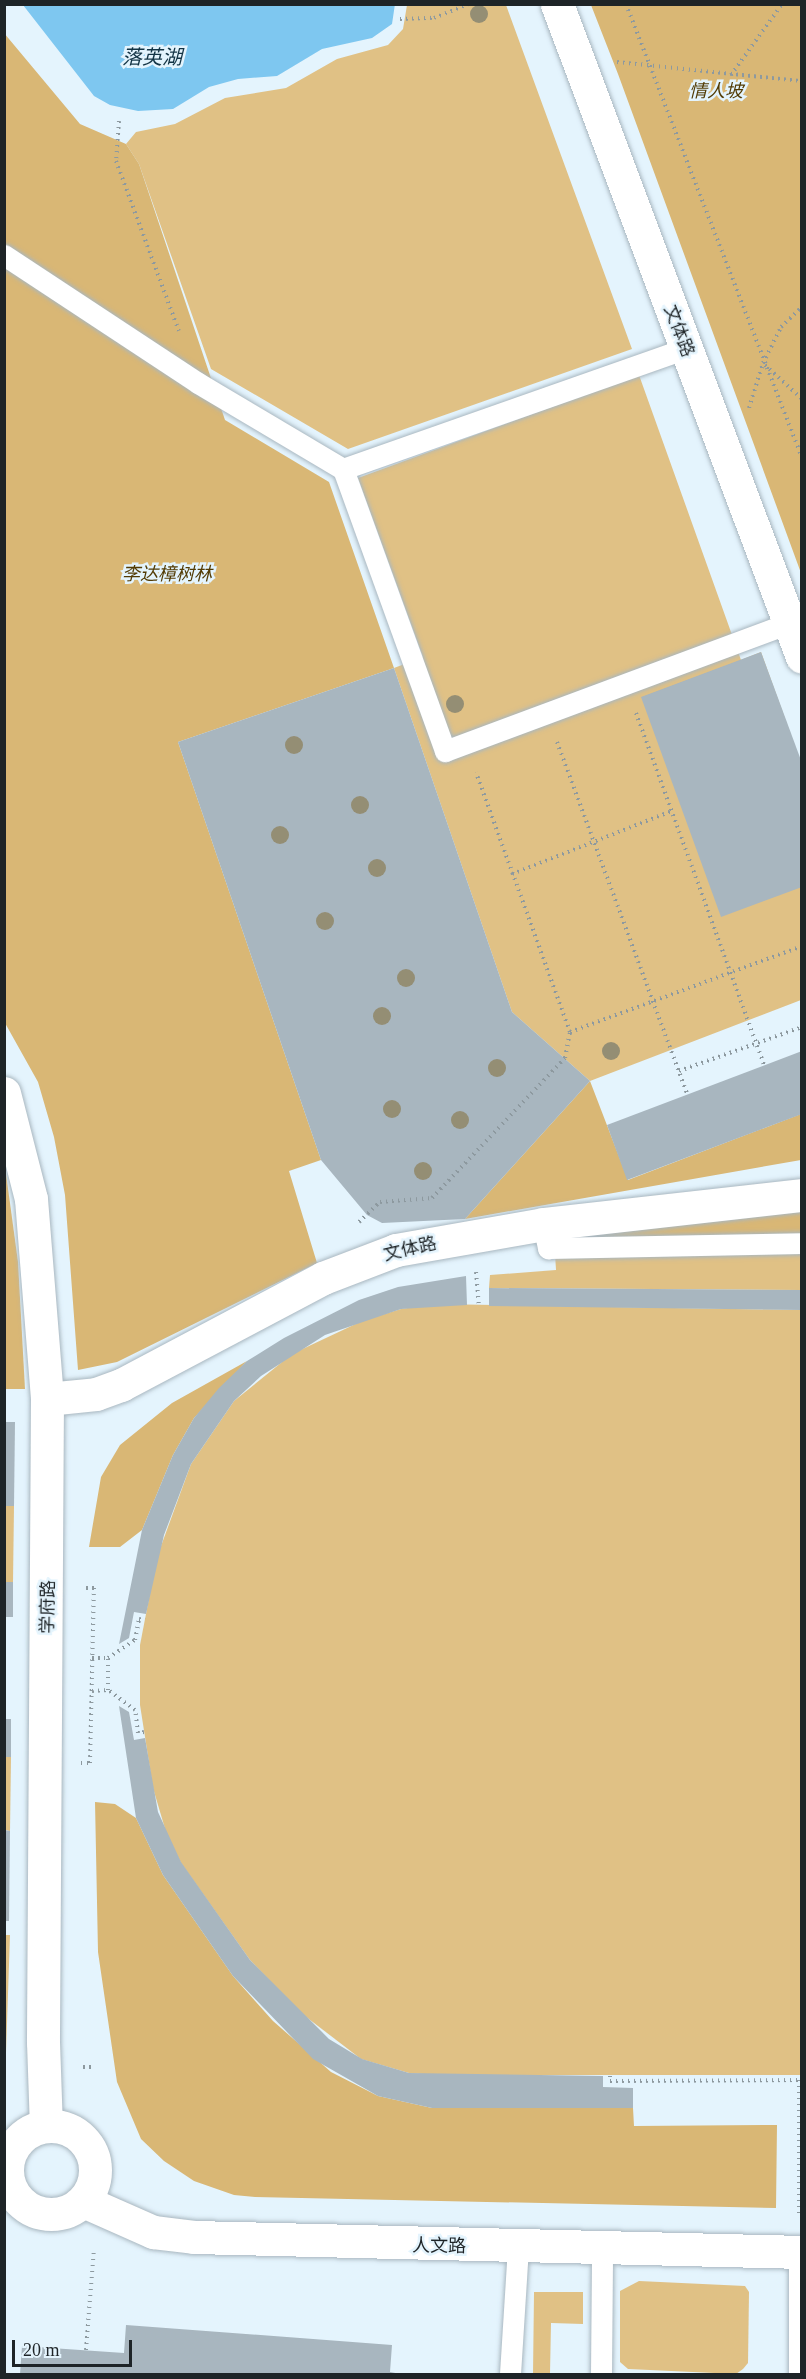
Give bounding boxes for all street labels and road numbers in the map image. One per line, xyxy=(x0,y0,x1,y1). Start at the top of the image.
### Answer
street label: 文体路 xyxy=(659,302,699,360)
street label: 文体路 xyxy=(381,1232,439,1266)
street label: 学府路 xyxy=(37,1580,59,1634)
street label: 人文路 xyxy=(412,2235,466,2257)

